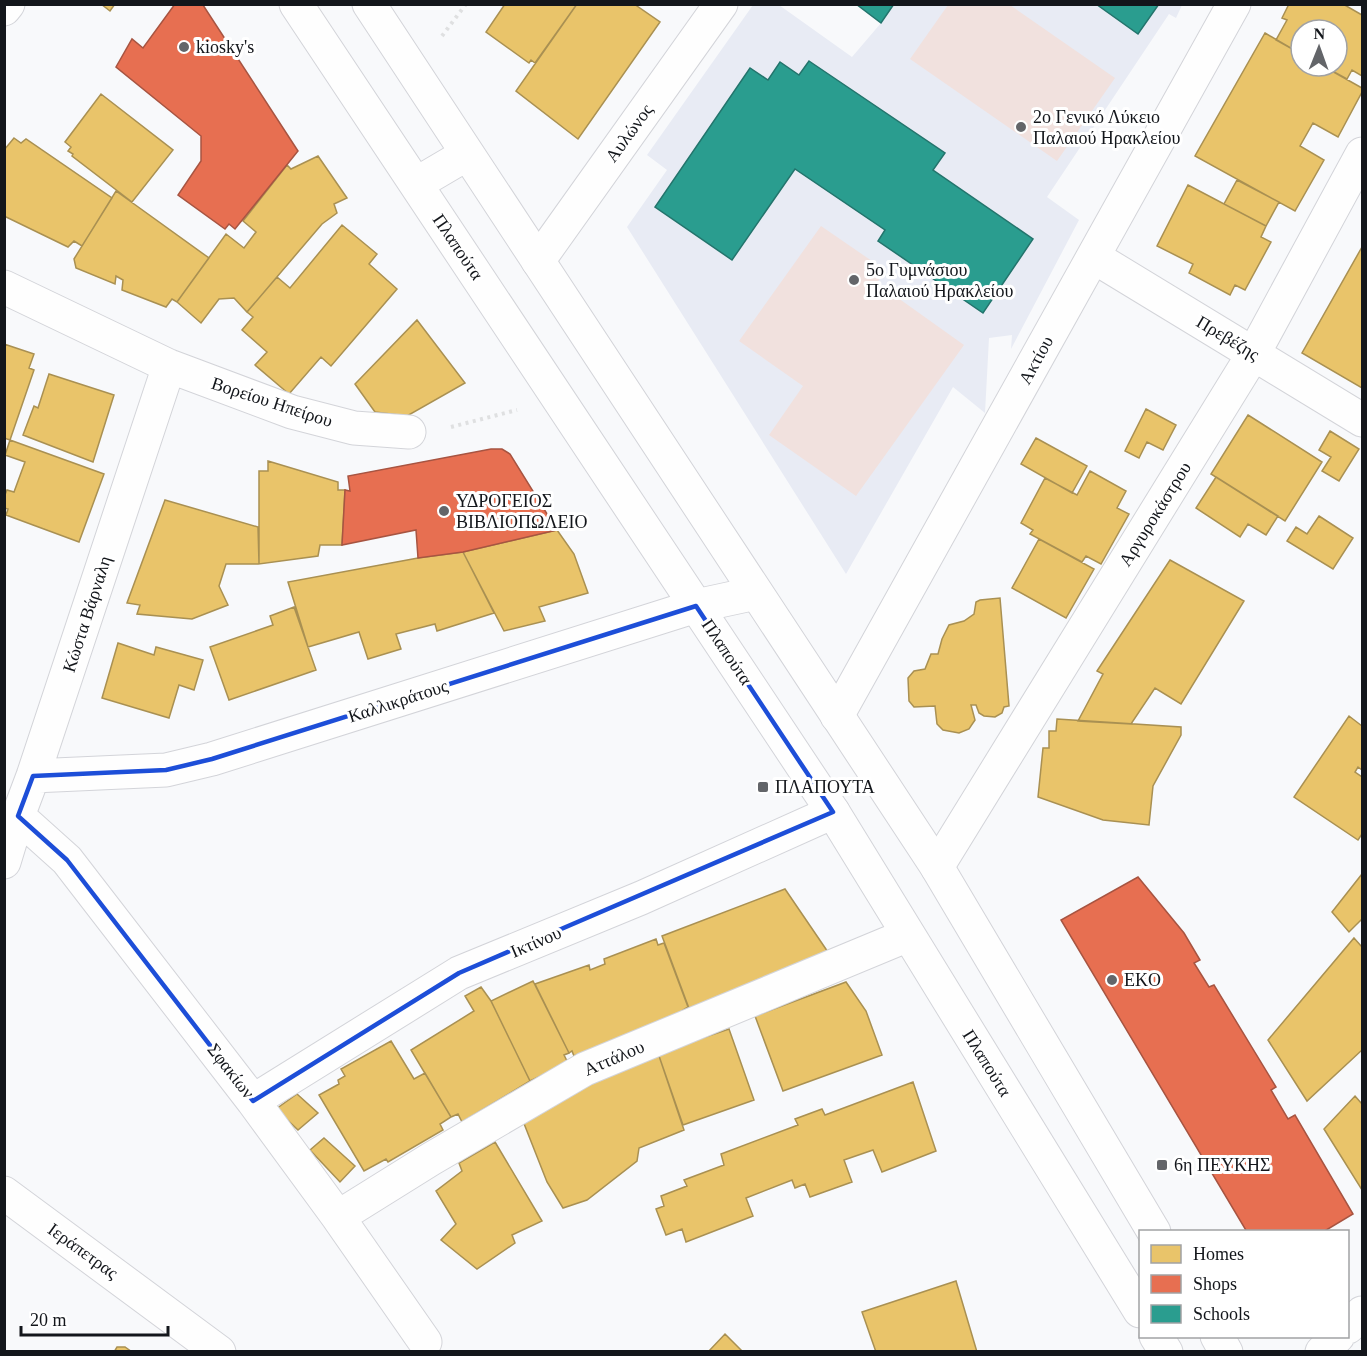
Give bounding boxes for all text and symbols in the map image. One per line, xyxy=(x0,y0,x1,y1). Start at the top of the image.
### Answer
north arrow xyxy=(1289,18,1349,78)
text: N xyxy=(1313,25,1326,42)
place label: kiosky's xyxy=(196,37,254,57)
marker: kiosky's xyxy=(177,40,191,54)
street label: Αυλώνος xyxy=(601,100,657,166)
place label: 2ο Γενικό Λύκειο Παλαιού Ηρακλείου xyxy=(1033,107,1180,148)
marker: 2ο Γενικό Λύκειο Παλαιού Ηρακλείου xyxy=(1014,120,1028,134)
street label: Πλαπούτα xyxy=(429,210,488,284)
place label: 5ο Γυμνάσιου Παλαιού Ηρακλείου xyxy=(866,260,1013,301)
marker: 5ο Γυμνάσιου Παλαιού Ηρακλείου xyxy=(847,273,861,287)
street label: Πρεβέζης xyxy=(1193,312,1263,364)
street label: Ακτίου xyxy=(1015,332,1057,388)
street label: Βορείου Ηπείρου xyxy=(209,373,335,431)
street label: Αργυροκάστρου xyxy=(1115,458,1195,570)
place label: ΥΔΡΟΓΕΙΟΣ ΒΙΒΛΙΟΠΩΛΕΙΟ xyxy=(456,491,587,532)
marker: ΥΔΡΟΓΕΙΟΣ ΒΙΒΛΙΟΠΩΛΕΙΟ xyxy=(437,504,451,518)
street label: Κώστα Βάρναλη xyxy=(59,553,115,675)
street label: Πλαπούτα xyxy=(698,615,757,689)
street label: Καλλικράτους xyxy=(346,675,450,727)
place label: ΠΛΑΠΟΥΤΑ xyxy=(775,777,875,797)
marker: ΠΛΑΠΟΥΤΑ xyxy=(756,780,770,794)
street label: Ικτίνου xyxy=(508,922,564,962)
place label: EKO xyxy=(1124,970,1161,990)
marker: EKO xyxy=(1105,973,1119,987)
street label: Πλαπούτα xyxy=(959,1026,1016,1101)
street label: Αττάλου xyxy=(581,1036,647,1080)
street label: Σφακίων xyxy=(203,1040,259,1102)
place label: 6η ΠΕΥΚΗΣ xyxy=(1174,1155,1270,1175)
marker: 6η ΠΕΥΚΗΣ xyxy=(1155,1158,1169,1172)
street label: Ιεράπετρας xyxy=(44,1219,122,1283)
legend xyxy=(1139,1230,1349,1338)
text: Homes xyxy=(1193,1244,1244,1264)
text: Shops xyxy=(1193,1274,1237,1294)
scale bar xyxy=(21,1299,168,1337)
text: Schools xyxy=(1193,1304,1250,1324)
text: 20 m xyxy=(30,1310,67,1330)

